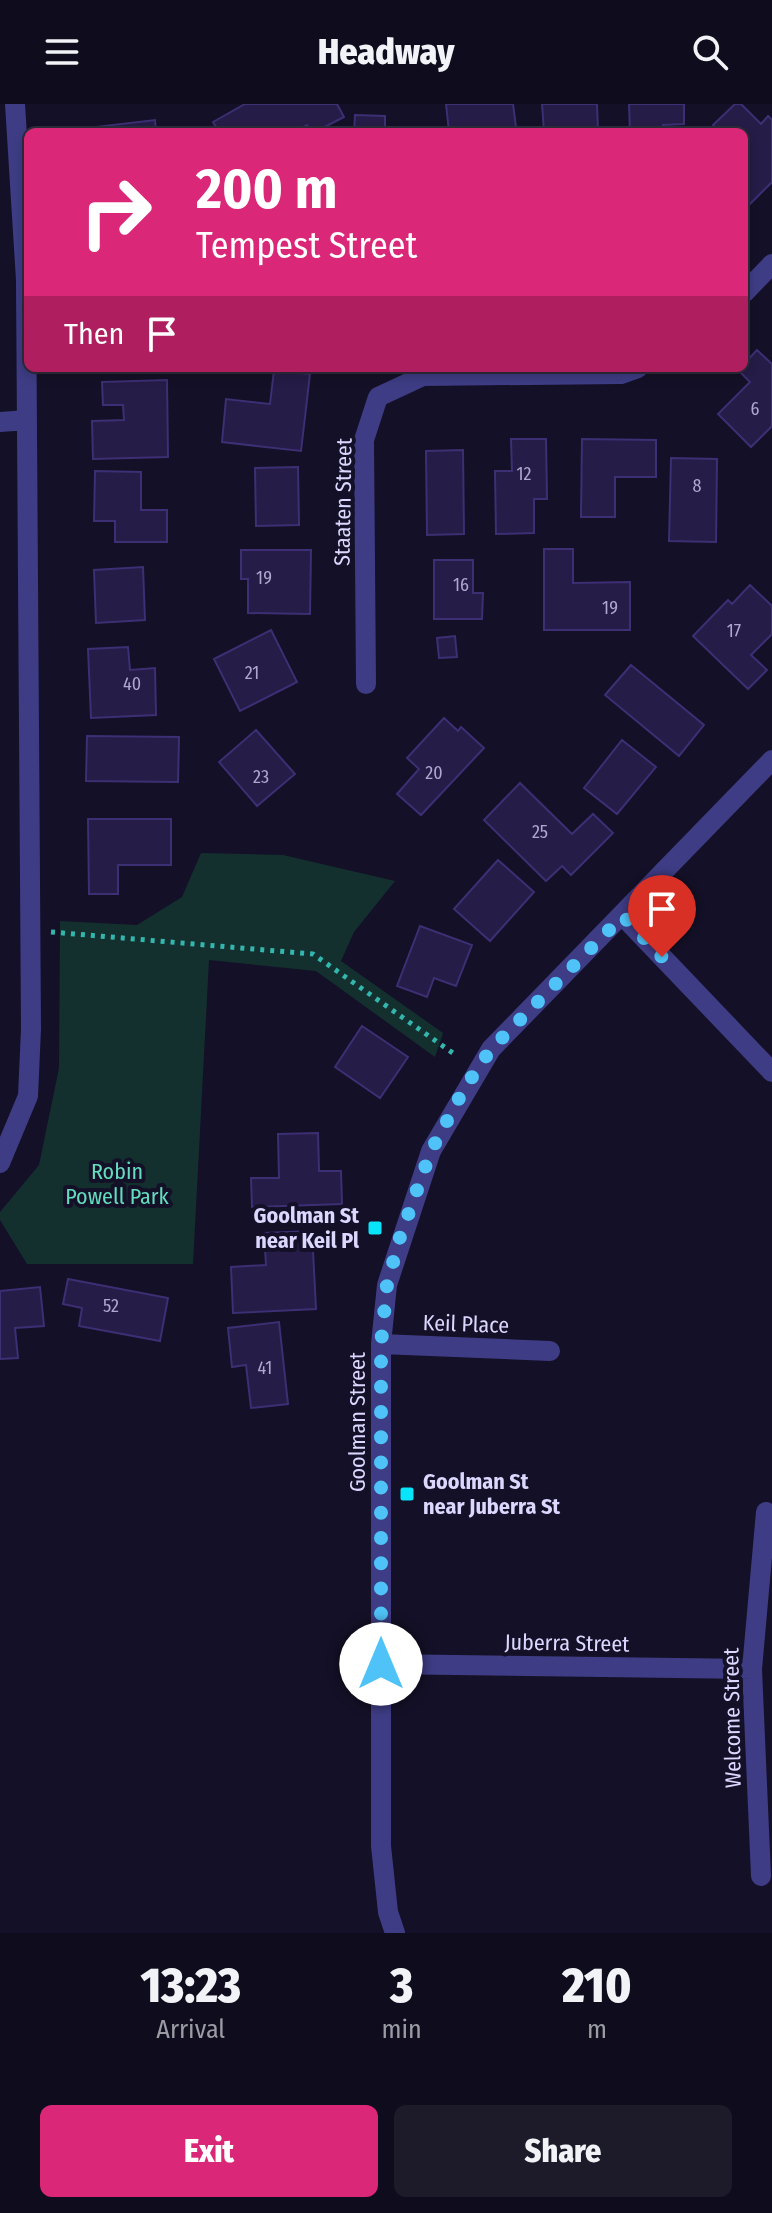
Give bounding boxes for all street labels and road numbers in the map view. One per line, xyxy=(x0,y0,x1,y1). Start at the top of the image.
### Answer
street label: Staaten Street xyxy=(328,437,358,566)
street label: Keil Place xyxy=(422,1309,510,1339)
street label: Goolman Street xyxy=(344,1351,371,1492)
street label: Juberra Street xyxy=(504,1628,630,1658)
street label: Welcome Street xyxy=(717,1647,747,1788)

